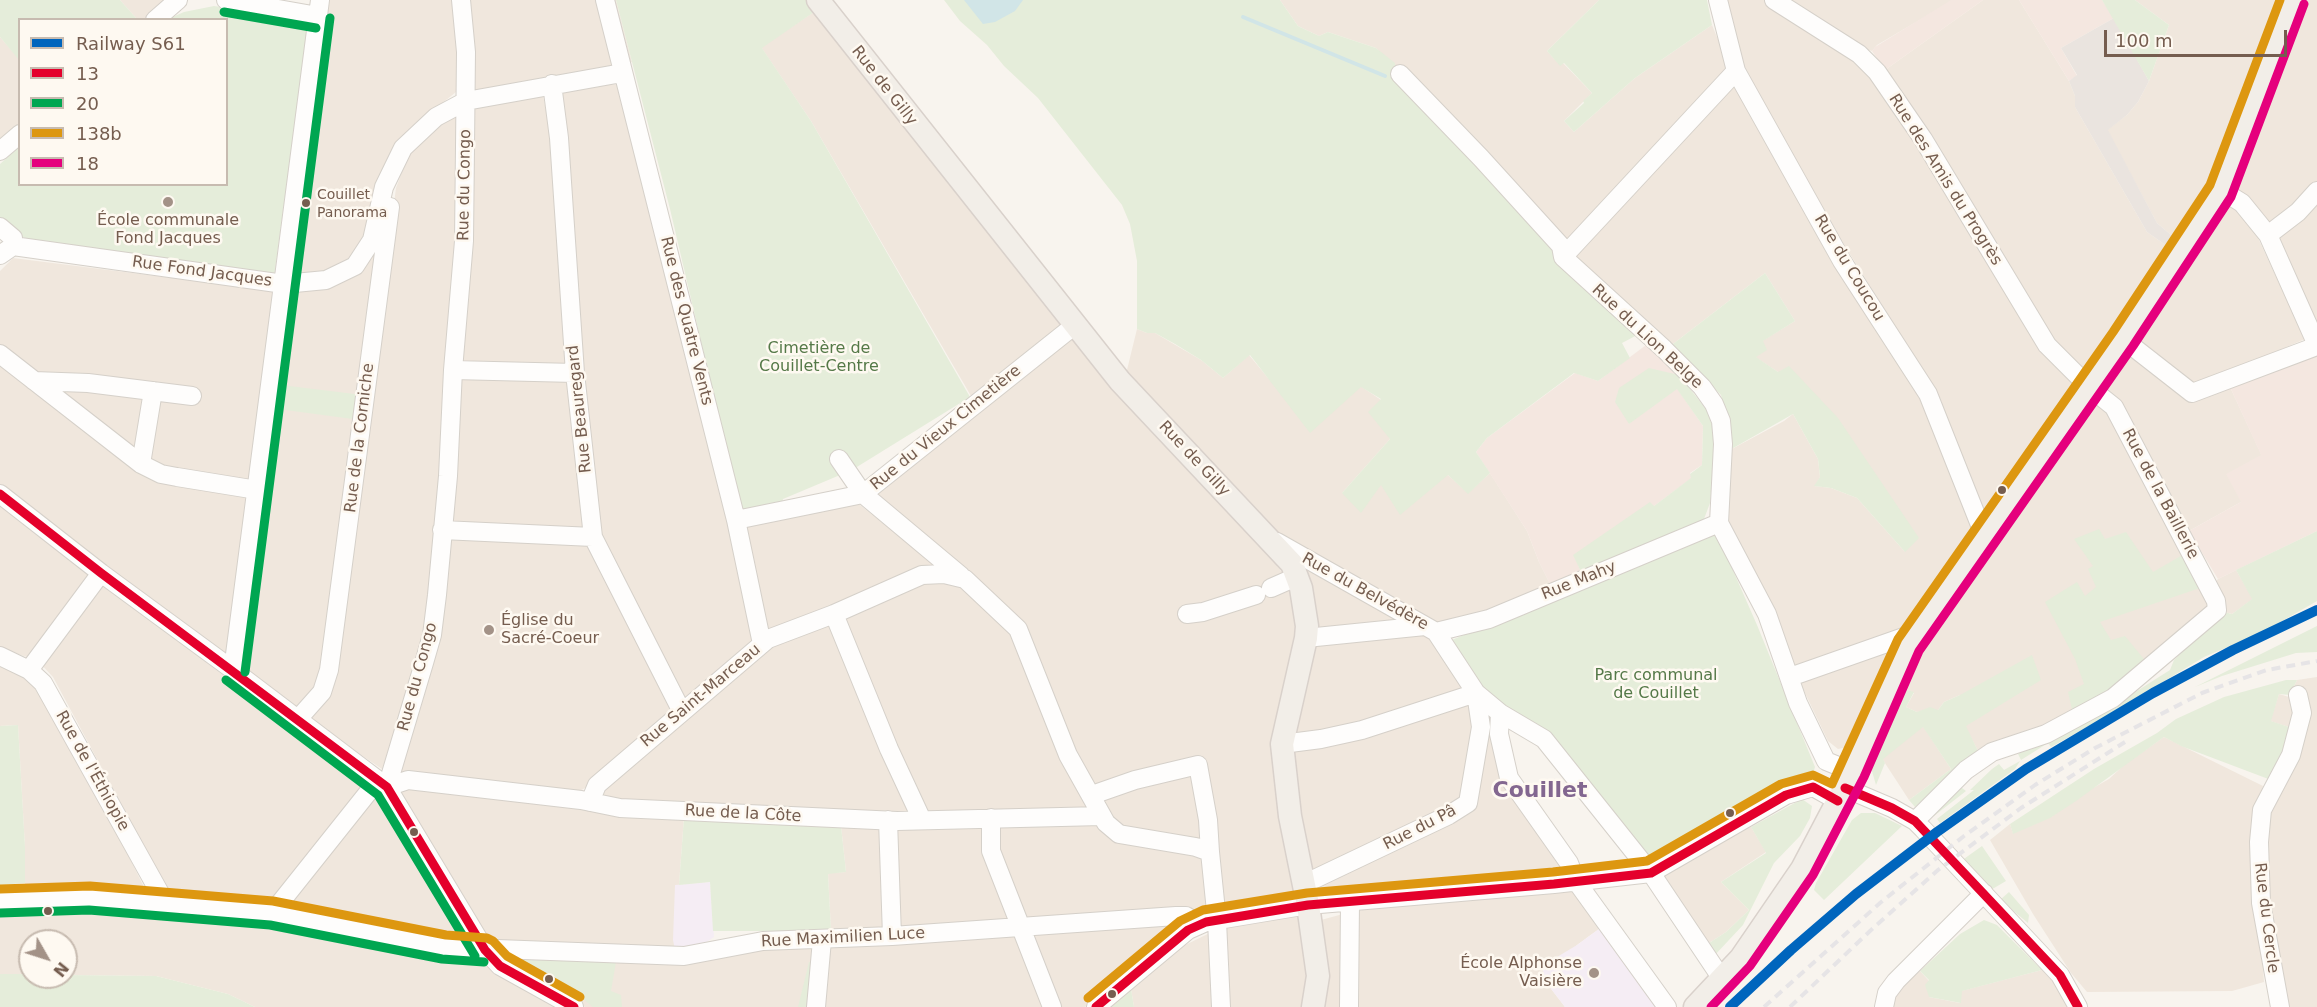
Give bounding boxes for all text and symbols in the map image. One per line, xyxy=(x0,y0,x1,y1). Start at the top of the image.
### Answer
legend xyxy=(18,18,228,186)
scale bar xyxy=(2107,18,2290,56)
text: 100 m xyxy=(2115,30,2173,51)
text: Railway S61 xyxy=(76,33,186,54)
street label: Rue de Gilly xyxy=(847,42,921,130)
text: 13 xyxy=(76,63,99,84)
street label: Rue des Amis du Progrès xyxy=(1884,91,2006,269)
text: 20 xyxy=(76,93,99,114)
text: 138b xyxy=(76,123,122,144)
street label: Rue du Congo xyxy=(454,129,476,241)
text: 18 xyxy=(76,153,99,174)
place label: Couillet Panorama xyxy=(317,187,387,220)
marker: École communale Fond Jacques xyxy=(161,195,175,209)
marker: Couillet Panorama xyxy=(300,197,312,209)
place label: École communale Fond Jacques xyxy=(97,211,239,249)
street label: Rue du Coucou xyxy=(1810,211,1888,325)
street label: Rue des Quatre Vents xyxy=(656,235,716,407)
street label: Rue Fond Jacques xyxy=(131,253,273,291)
street label: Rue du Lion Belge xyxy=(1588,281,1706,393)
park label: Cimetière de Couillet-Centre xyxy=(759,339,879,377)
street label: Rue Beauregard xyxy=(564,344,596,474)
street label: Rue du Vieux Cimetière xyxy=(867,361,1025,495)
street label: Rue de la Corniche xyxy=(341,362,379,514)
street label: Rue de Gilly xyxy=(1154,417,1234,501)
street label: Rue de la Baillerie xyxy=(2118,426,2202,562)
unlabelled marker xyxy=(1996,484,2008,496)
street label: Rue du Belvédère xyxy=(1298,549,1432,635)
street label: Rue Mahy xyxy=(1539,557,1619,605)
place label: Église du Sacré-Coeur xyxy=(501,611,599,649)
street label: Rue du Congo xyxy=(394,620,442,734)
marker: Église du Sacré-Coeur xyxy=(482,623,496,637)
street label: Rue Saint-Marceau xyxy=(637,640,765,752)
park label: Parc communal de Couillet xyxy=(1594,666,1718,704)
street label: Rue de l'Éthiopie xyxy=(51,707,133,835)
district label: Couillet xyxy=(1493,778,1587,804)
street label: Rue de la Côte xyxy=(684,801,802,827)
street label: Rue du Pâ xyxy=(1380,801,1460,855)
unlabelled marker xyxy=(1724,807,1736,819)
unlabelled marker xyxy=(408,826,420,838)
street label: Rue du Cercle xyxy=(2250,862,2282,974)
unlabelled marker xyxy=(42,905,54,917)
street label: Rue Maximilien Luce xyxy=(760,924,926,952)
north arrow xyxy=(18,929,78,989)
place label: École Alphonse Vaisière xyxy=(1460,954,1582,992)
text: N xyxy=(49,958,72,981)
marker: École Alphonse Vaisière xyxy=(1587,966,1601,980)
unlabelled marker xyxy=(543,973,555,985)
unlabelled marker xyxy=(1106,988,1118,1000)

